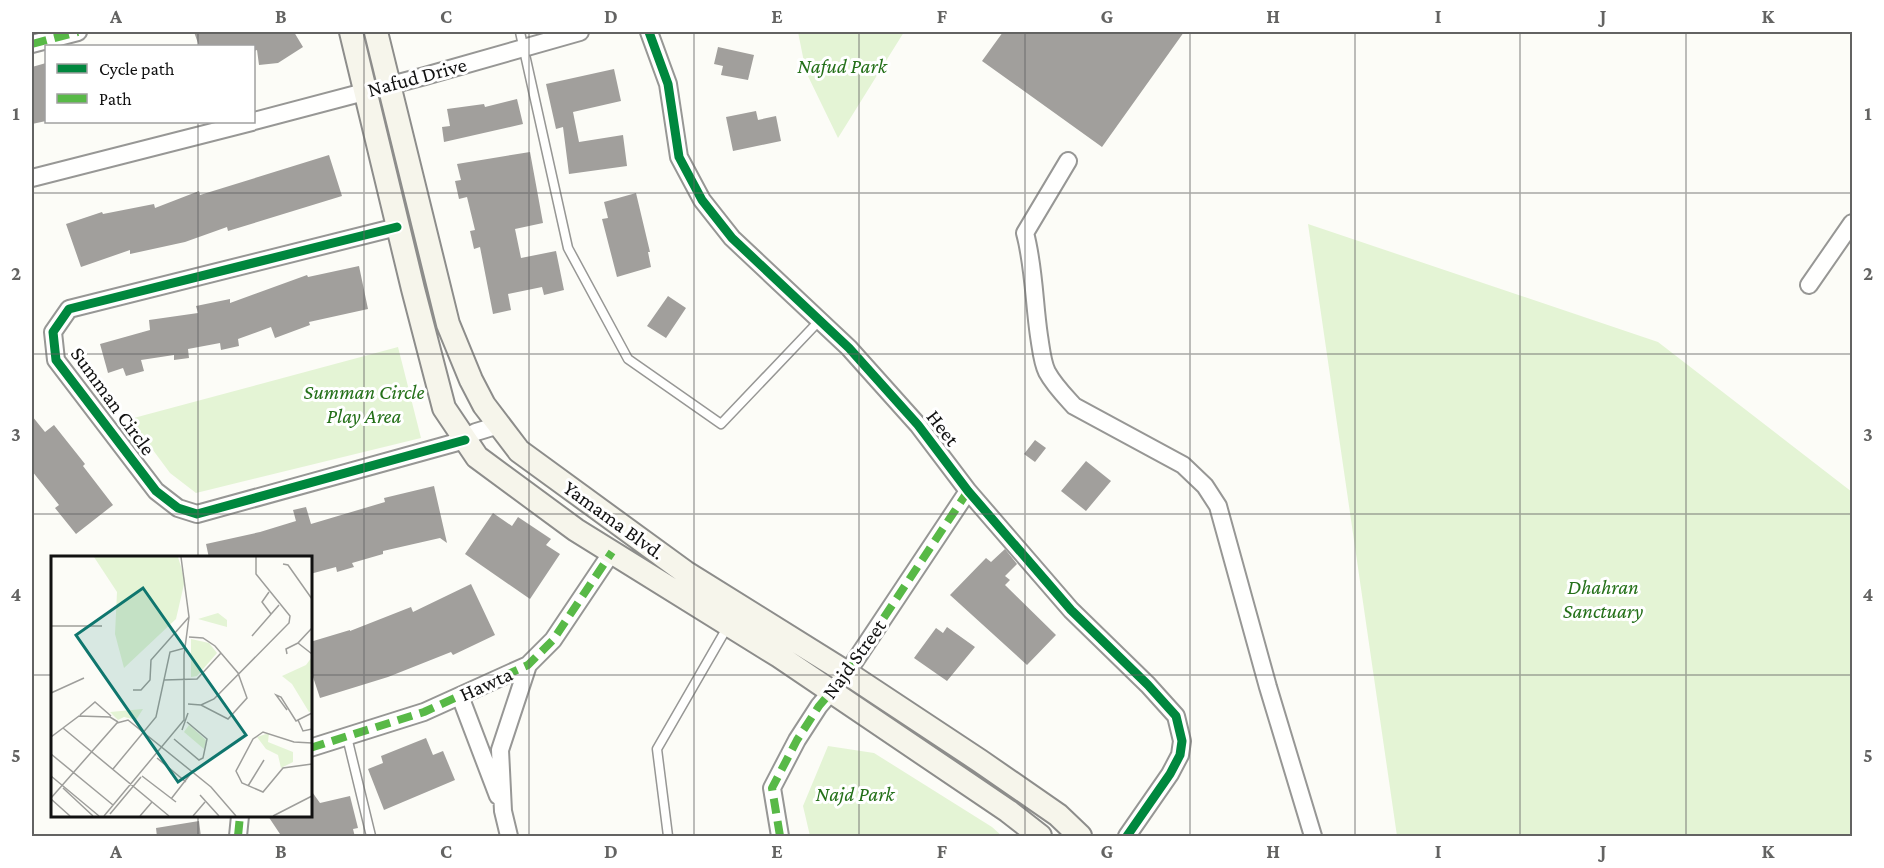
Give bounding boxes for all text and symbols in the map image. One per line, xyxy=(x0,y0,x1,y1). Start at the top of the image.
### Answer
text: A xyxy=(109,5,123,27)
text: B xyxy=(275,5,287,27)
text: C xyxy=(440,5,452,27)
text: D xyxy=(604,5,618,27)
text: E xyxy=(771,5,783,27)
text: F xyxy=(937,5,948,27)
text: G xyxy=(1101,5,1114,27)
text: H xyxy=(1266,5,1280,27)
text: I xyxy=(1435,5,1442,27)
text: J xyxy=(1598,5,1607,27)
text: K xyxy=(1762,5,1776,27)
legend xyxy=(45,45,255,123)
street label: Nafud Drive xyxy=(365,52,469,102)
park label: Nafud Park xyxy=(797,54,888,78)
text: Cycle path xyxy=(99,59,175,79)
text: Path xyxy=(99,89,132,109)
text: 1 xyxy=(12,102,20,124)
text: 1 xyxy=(1864,102,1872,124)
text: 2 xyxy=(11,262,21,284)
text: 2 xyxy=(1863,262,1873,284)
street label: Summan Circle xyxy=(66,342,160,460)
park label: Summan Circle Play Area xyxy=(304,380,424,428)
street label: Heet xyxy=(921,405,965,452)
text: 3 xyxy=(11,423,21,445)
text: 3 xyxy=(1863,423,1873,445)
street label: Yamama Blvd. xyxy=(559,475,669,565)
inset map xyxy=(51,556,312,817)
park label: Dhahran Sanctuary xyxy=(1563,575,1644,623)
text: 4 xyxy=(11,583,22,605)
text: 4 xyxy=(1863,583,1874,605)
street label: Najd Street xyxy=(817,614,892,704)
street label: Hawta xyxy=(456,662,516,706)
text: 5 xyxy=(11,744,21,766)
text: 5 xyxy=(1863,744,1873,766)
park label: Najd Park xyxy=(816,782,895,806)
text: A xyxy=(109,840,123,862)
text: B xyxy=(275,840,287,862)
text: C xyxy=(440,840,452,862)
text: D xyxy=(604,840,618,862)
text: E xyxy=(771,840,783,862)
text: F xyxy=(937,840,948,862)
text: G xyxy=(1101,840,1114,862)
text: H xyxy=(1266,840,1280,862)
text: I xyxy=(1435,840,1442,862)
text: J xyxy=(1598,840,1607,862)
text: K xyxy=(1762,840,1776,862)

